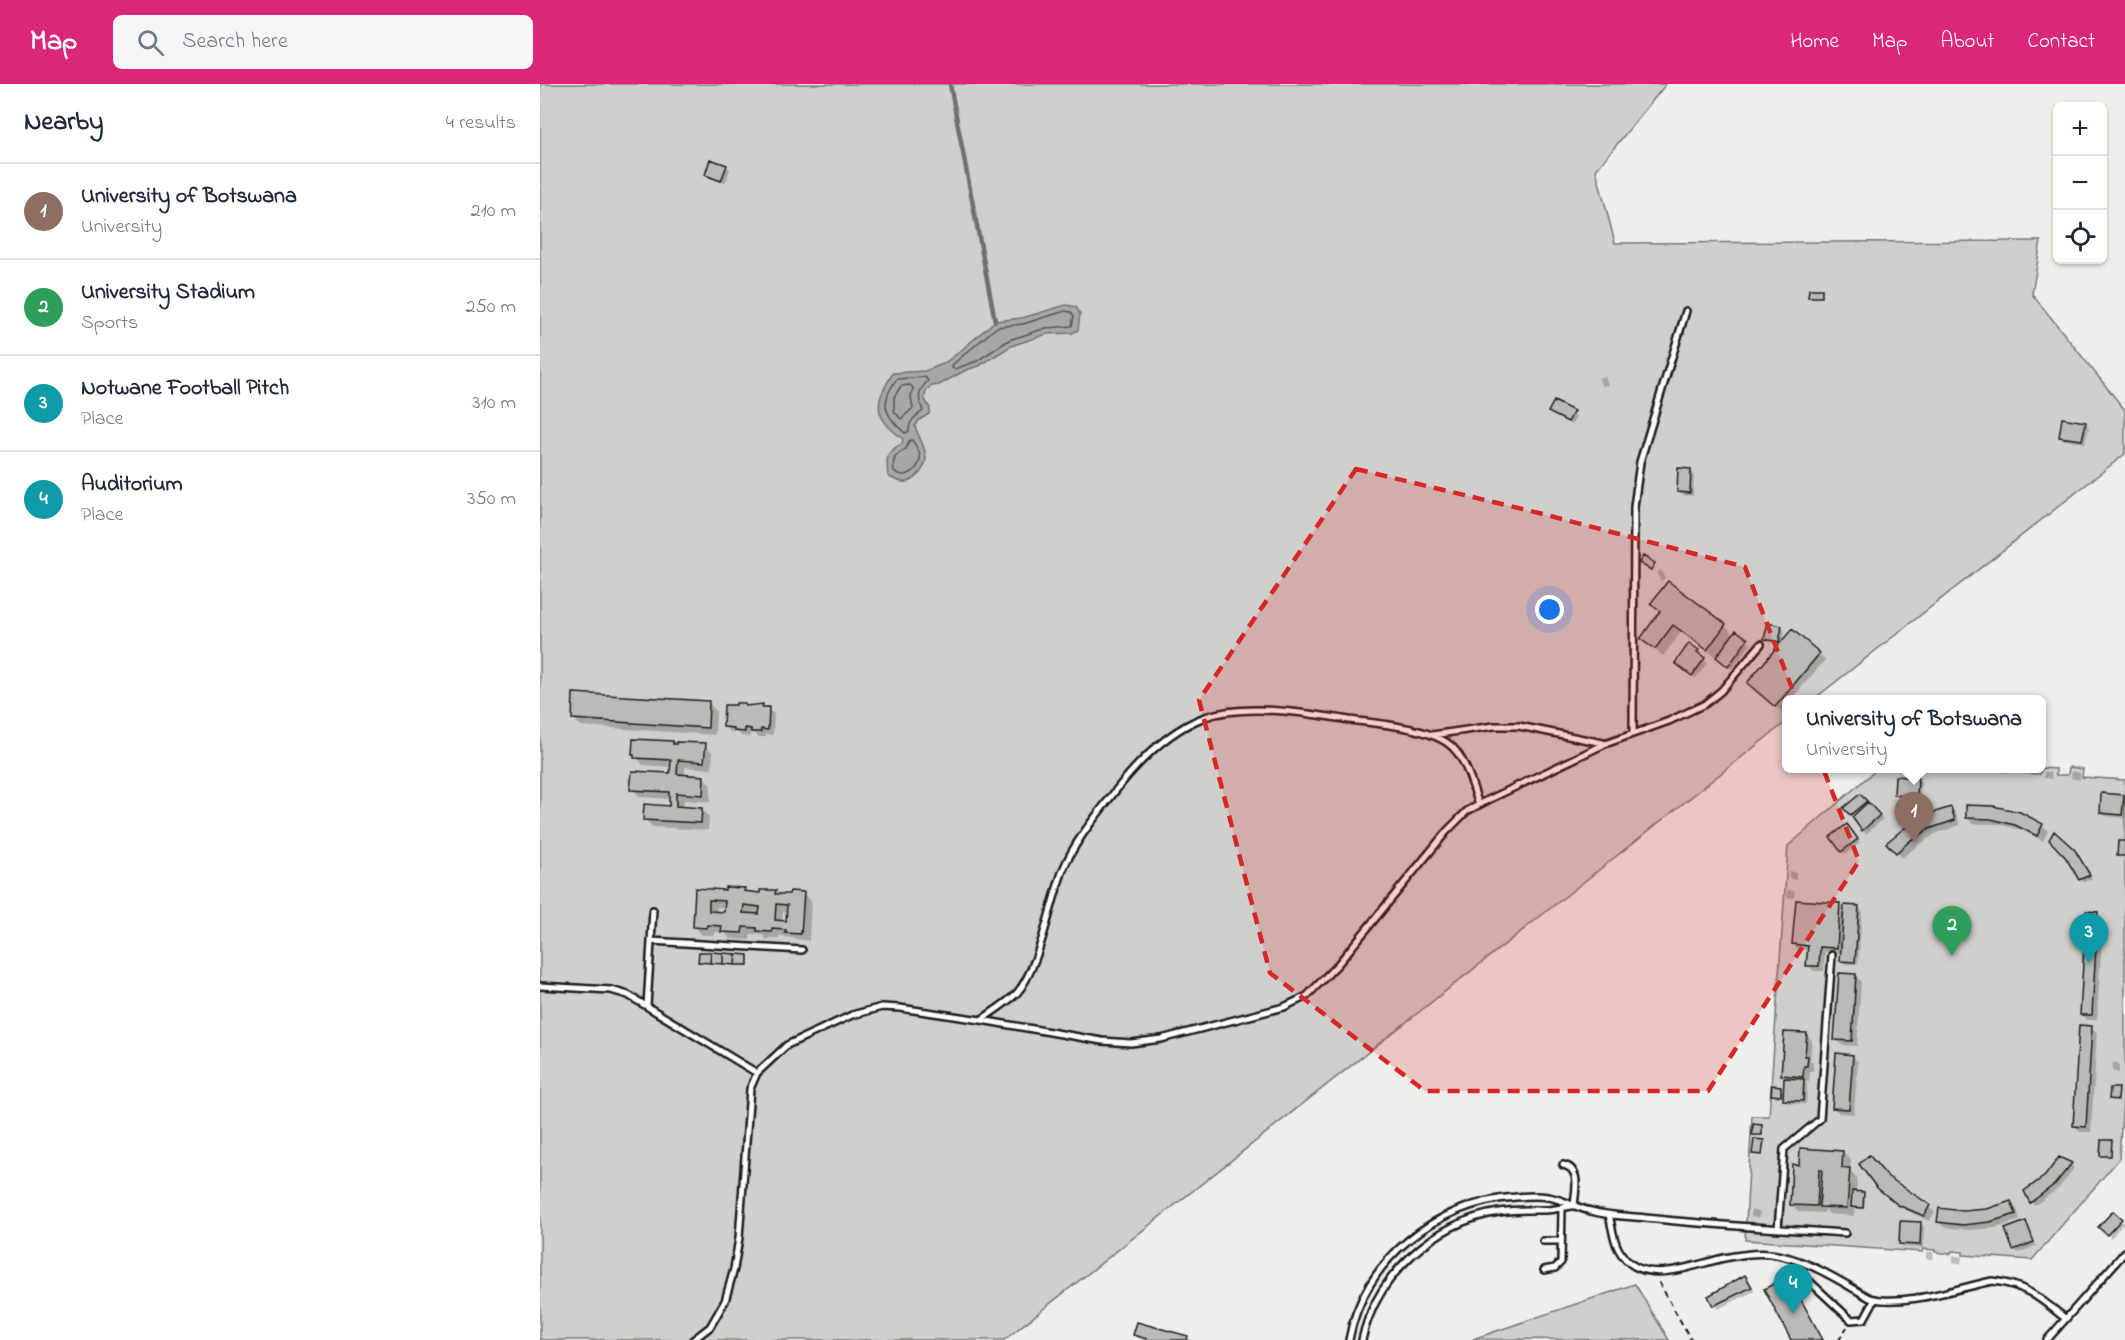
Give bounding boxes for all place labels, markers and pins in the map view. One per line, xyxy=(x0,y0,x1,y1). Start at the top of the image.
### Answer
pin: 1 xyxy=(1894,792,1934,842)
pin: 2 xyxy=(1932,906,1972,956)
pin: 3 xyxy=(2070,914,2108,963)
pin: 4 xyxy=(1774,1264,1812,1314)

